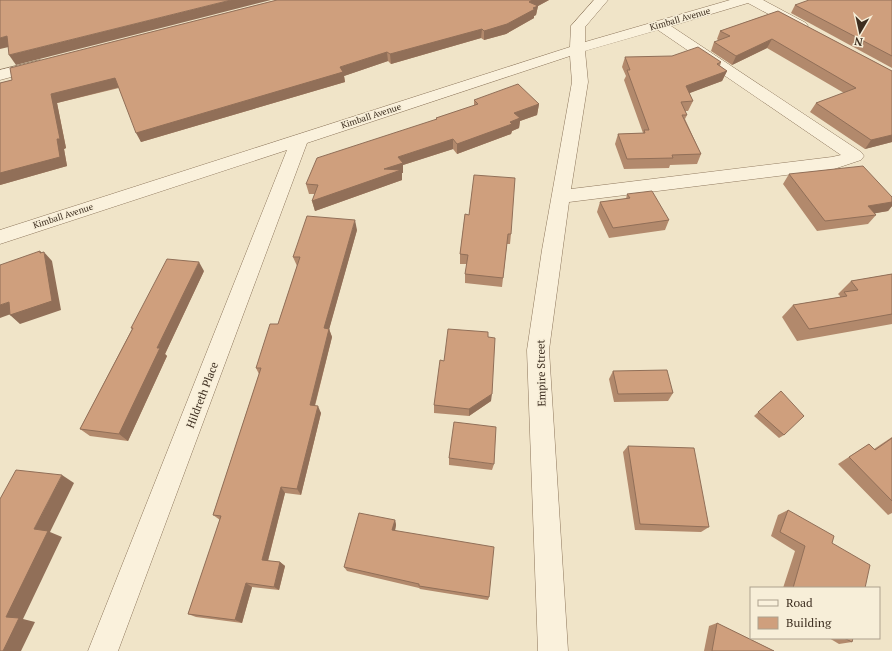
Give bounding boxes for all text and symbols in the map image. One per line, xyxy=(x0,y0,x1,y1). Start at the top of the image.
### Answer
street label: Kimball Avenue xyxy=(648,4,712,33)
north arrow xyxy=(840,12,880,52)
text: N xyxy=(853,34,864,49)
street label: Kimball Avenue xyxy=(339,100,403,131)
street label: Kimball Avenue xyxy=(31,200,95,231)
street label: Empire Street xyxy=(533,339,549,407)
street label: Hildreth Place xyxy=(183,360,221,430)
legend xyxy=(750,587,880,639)
text: Road xyxy=(786,595,813,610)
text: Building xyxy=(786,615,832,630)

